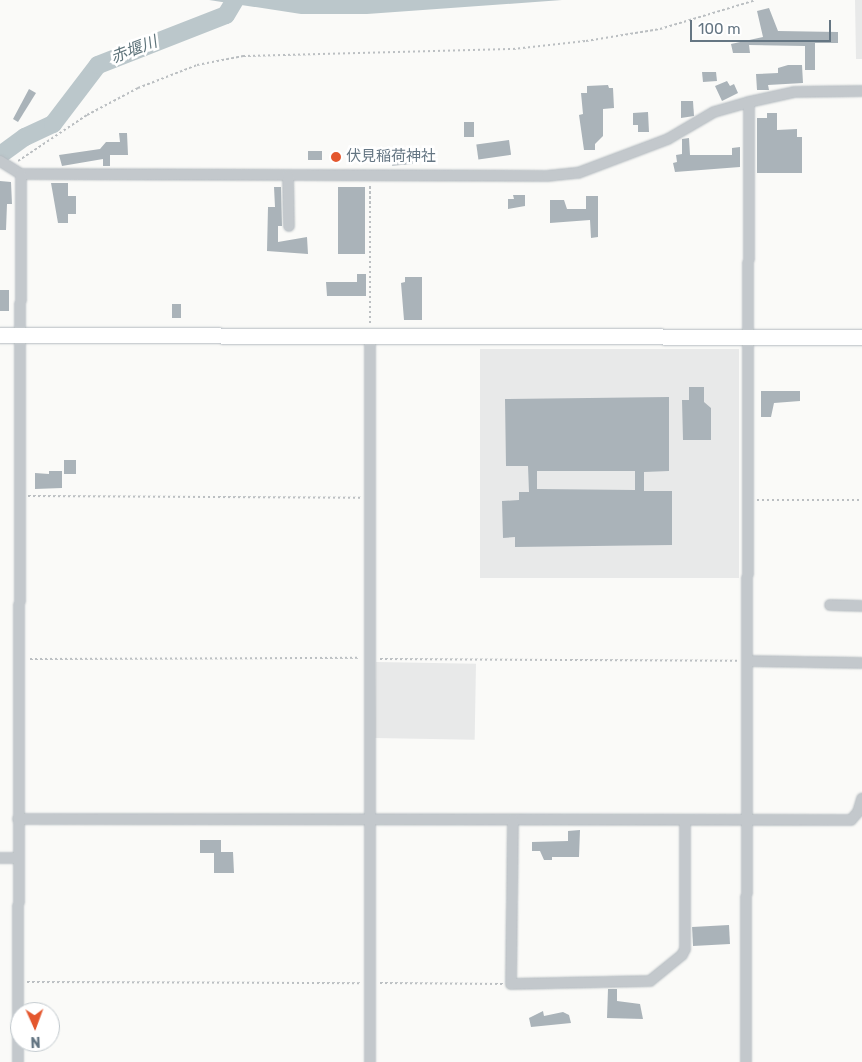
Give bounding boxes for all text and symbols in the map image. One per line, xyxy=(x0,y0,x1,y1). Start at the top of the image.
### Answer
scale bar xyxy=(692,10,833,42)
text: 100 m xyxy=(698,20,740,38)
water label: 赤堰川 xyxy=(108,32,160,68)
place label: 伏見稲荷神社 xyxy=(346,148,436,166)
marker: 伏見稲荷神社 xyxy=(330,151,342,163)
north arrow xyxy=(10,1002,60,1052)
text: N xyxy=(30,1033,41,1050)

